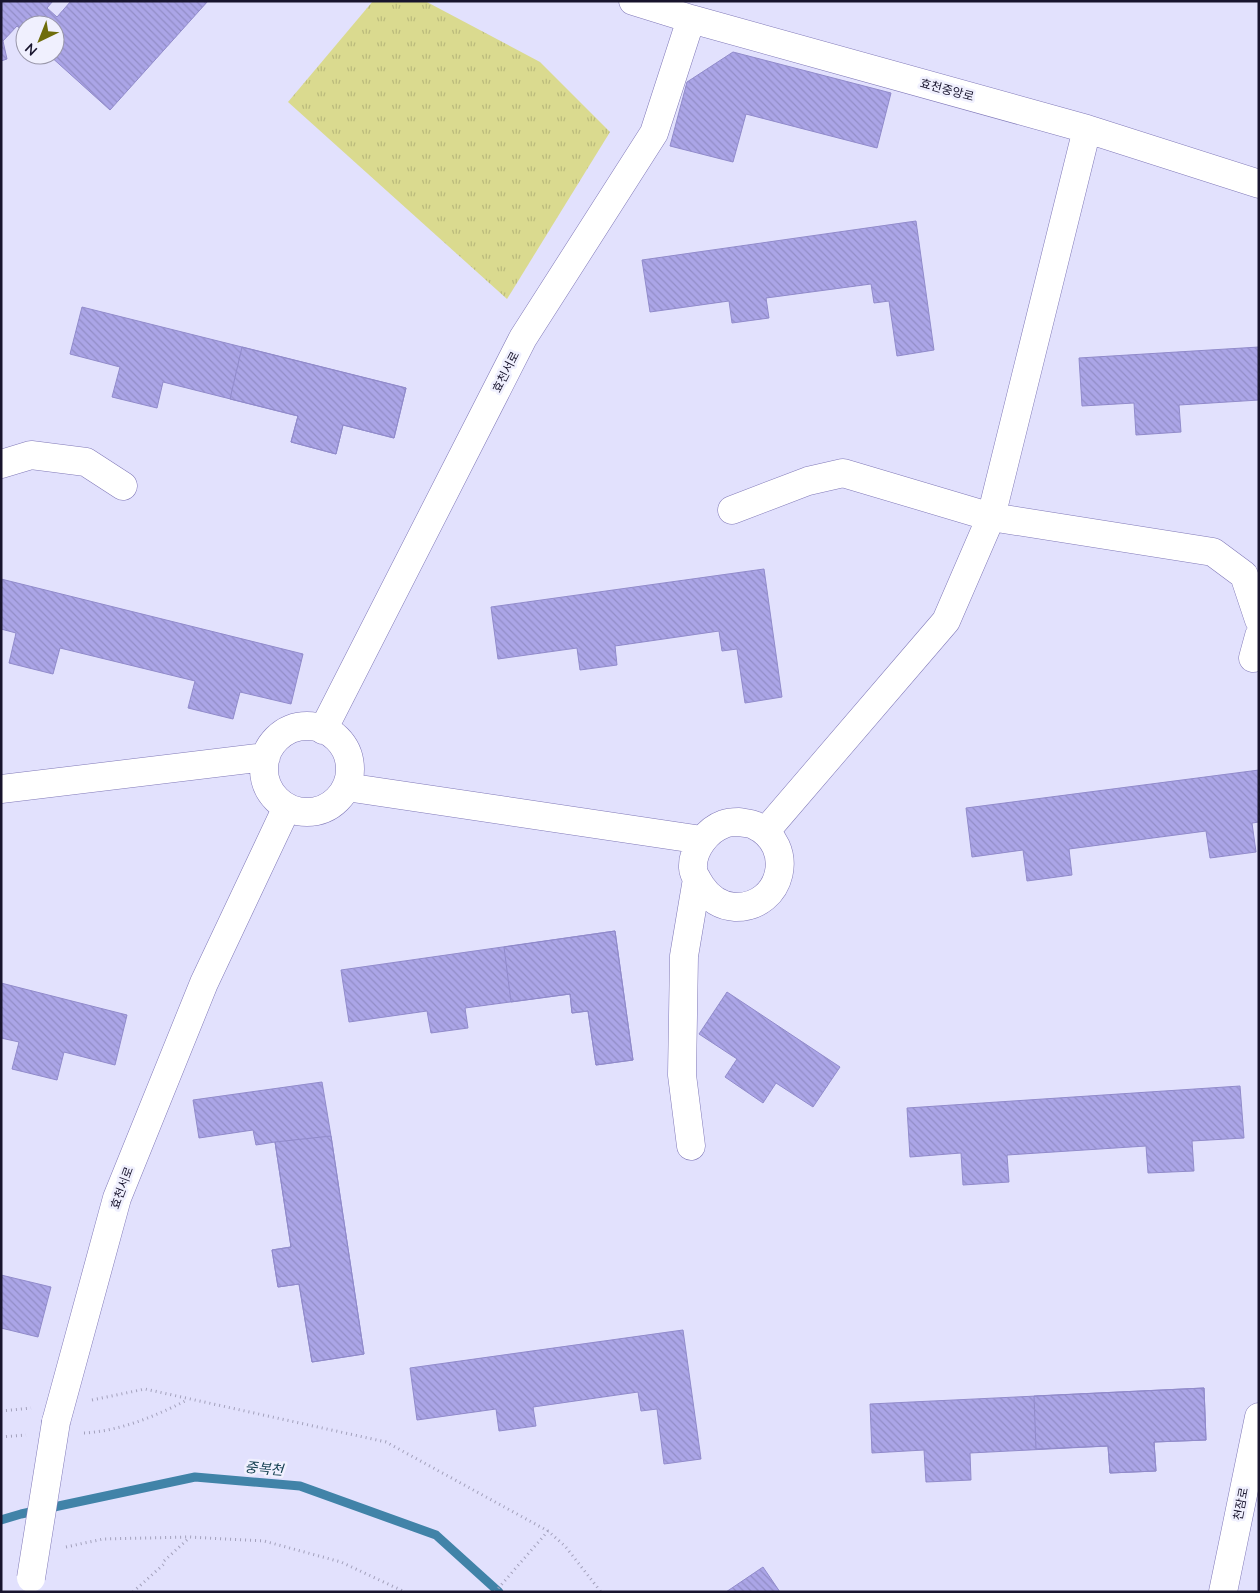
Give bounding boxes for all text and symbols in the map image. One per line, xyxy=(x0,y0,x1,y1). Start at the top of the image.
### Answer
north arrow xyxy=(15,15,65,65)
text: N xyxy=(21,39,42,60)
street label: 효천중앙로 xyxy=(918,75,976,105)
street label: 효천서로 xyxy=(489,349,523,395)
street label: 효천서로 xyxy=(107,1165,137,1211)
water label: 중복천 xyxy=(244,1458,285,1480)
street label: 천잠로 xyxy=(1230,1486,1252,1522)

